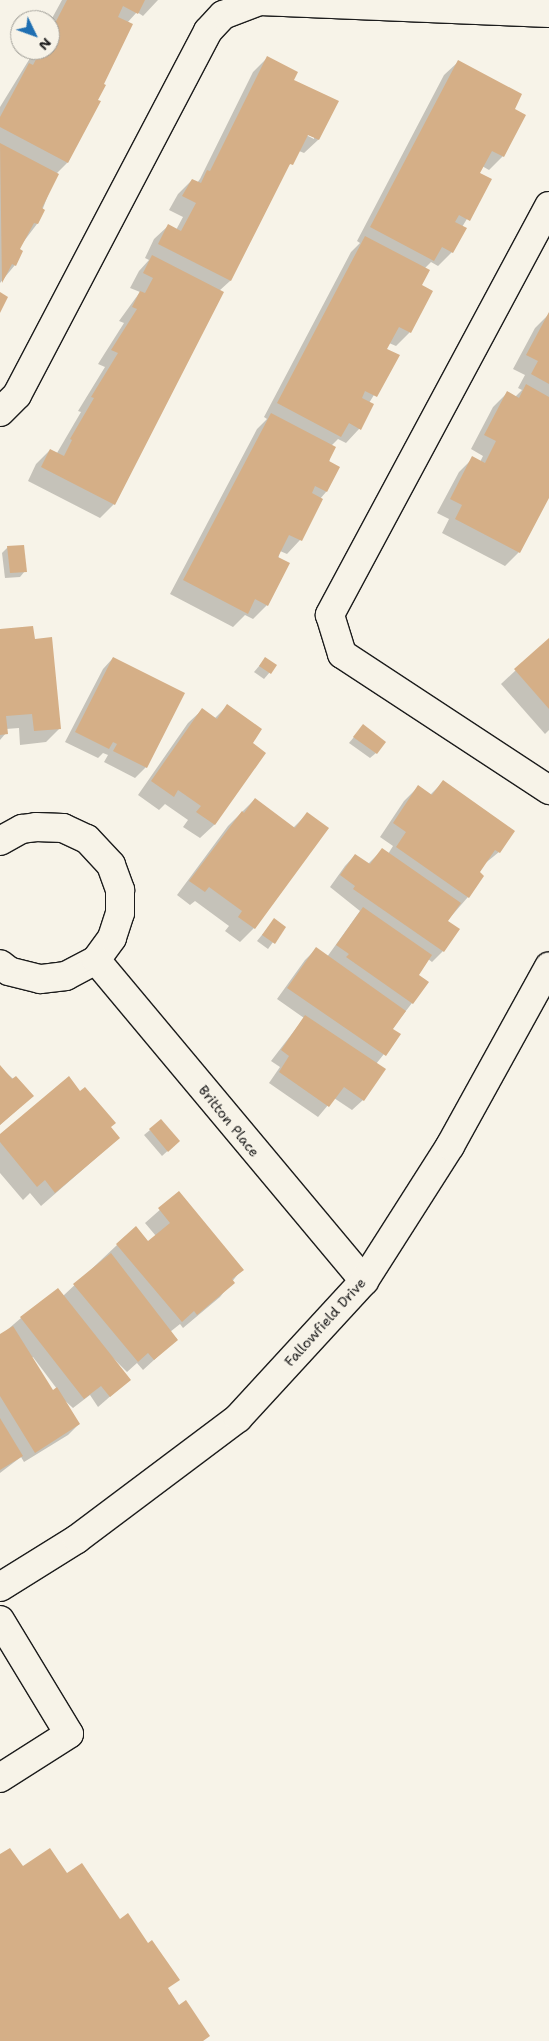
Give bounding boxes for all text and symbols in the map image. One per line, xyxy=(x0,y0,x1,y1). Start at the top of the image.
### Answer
north arrow xyxy=(10,10,60,60)
text: N xyxy=(35,34,56,55)
street label: Britton Place xyxy=(195,1082,263,1160)
street label: Fallowfield Drive xyxy=(281,1274,369,1370)

